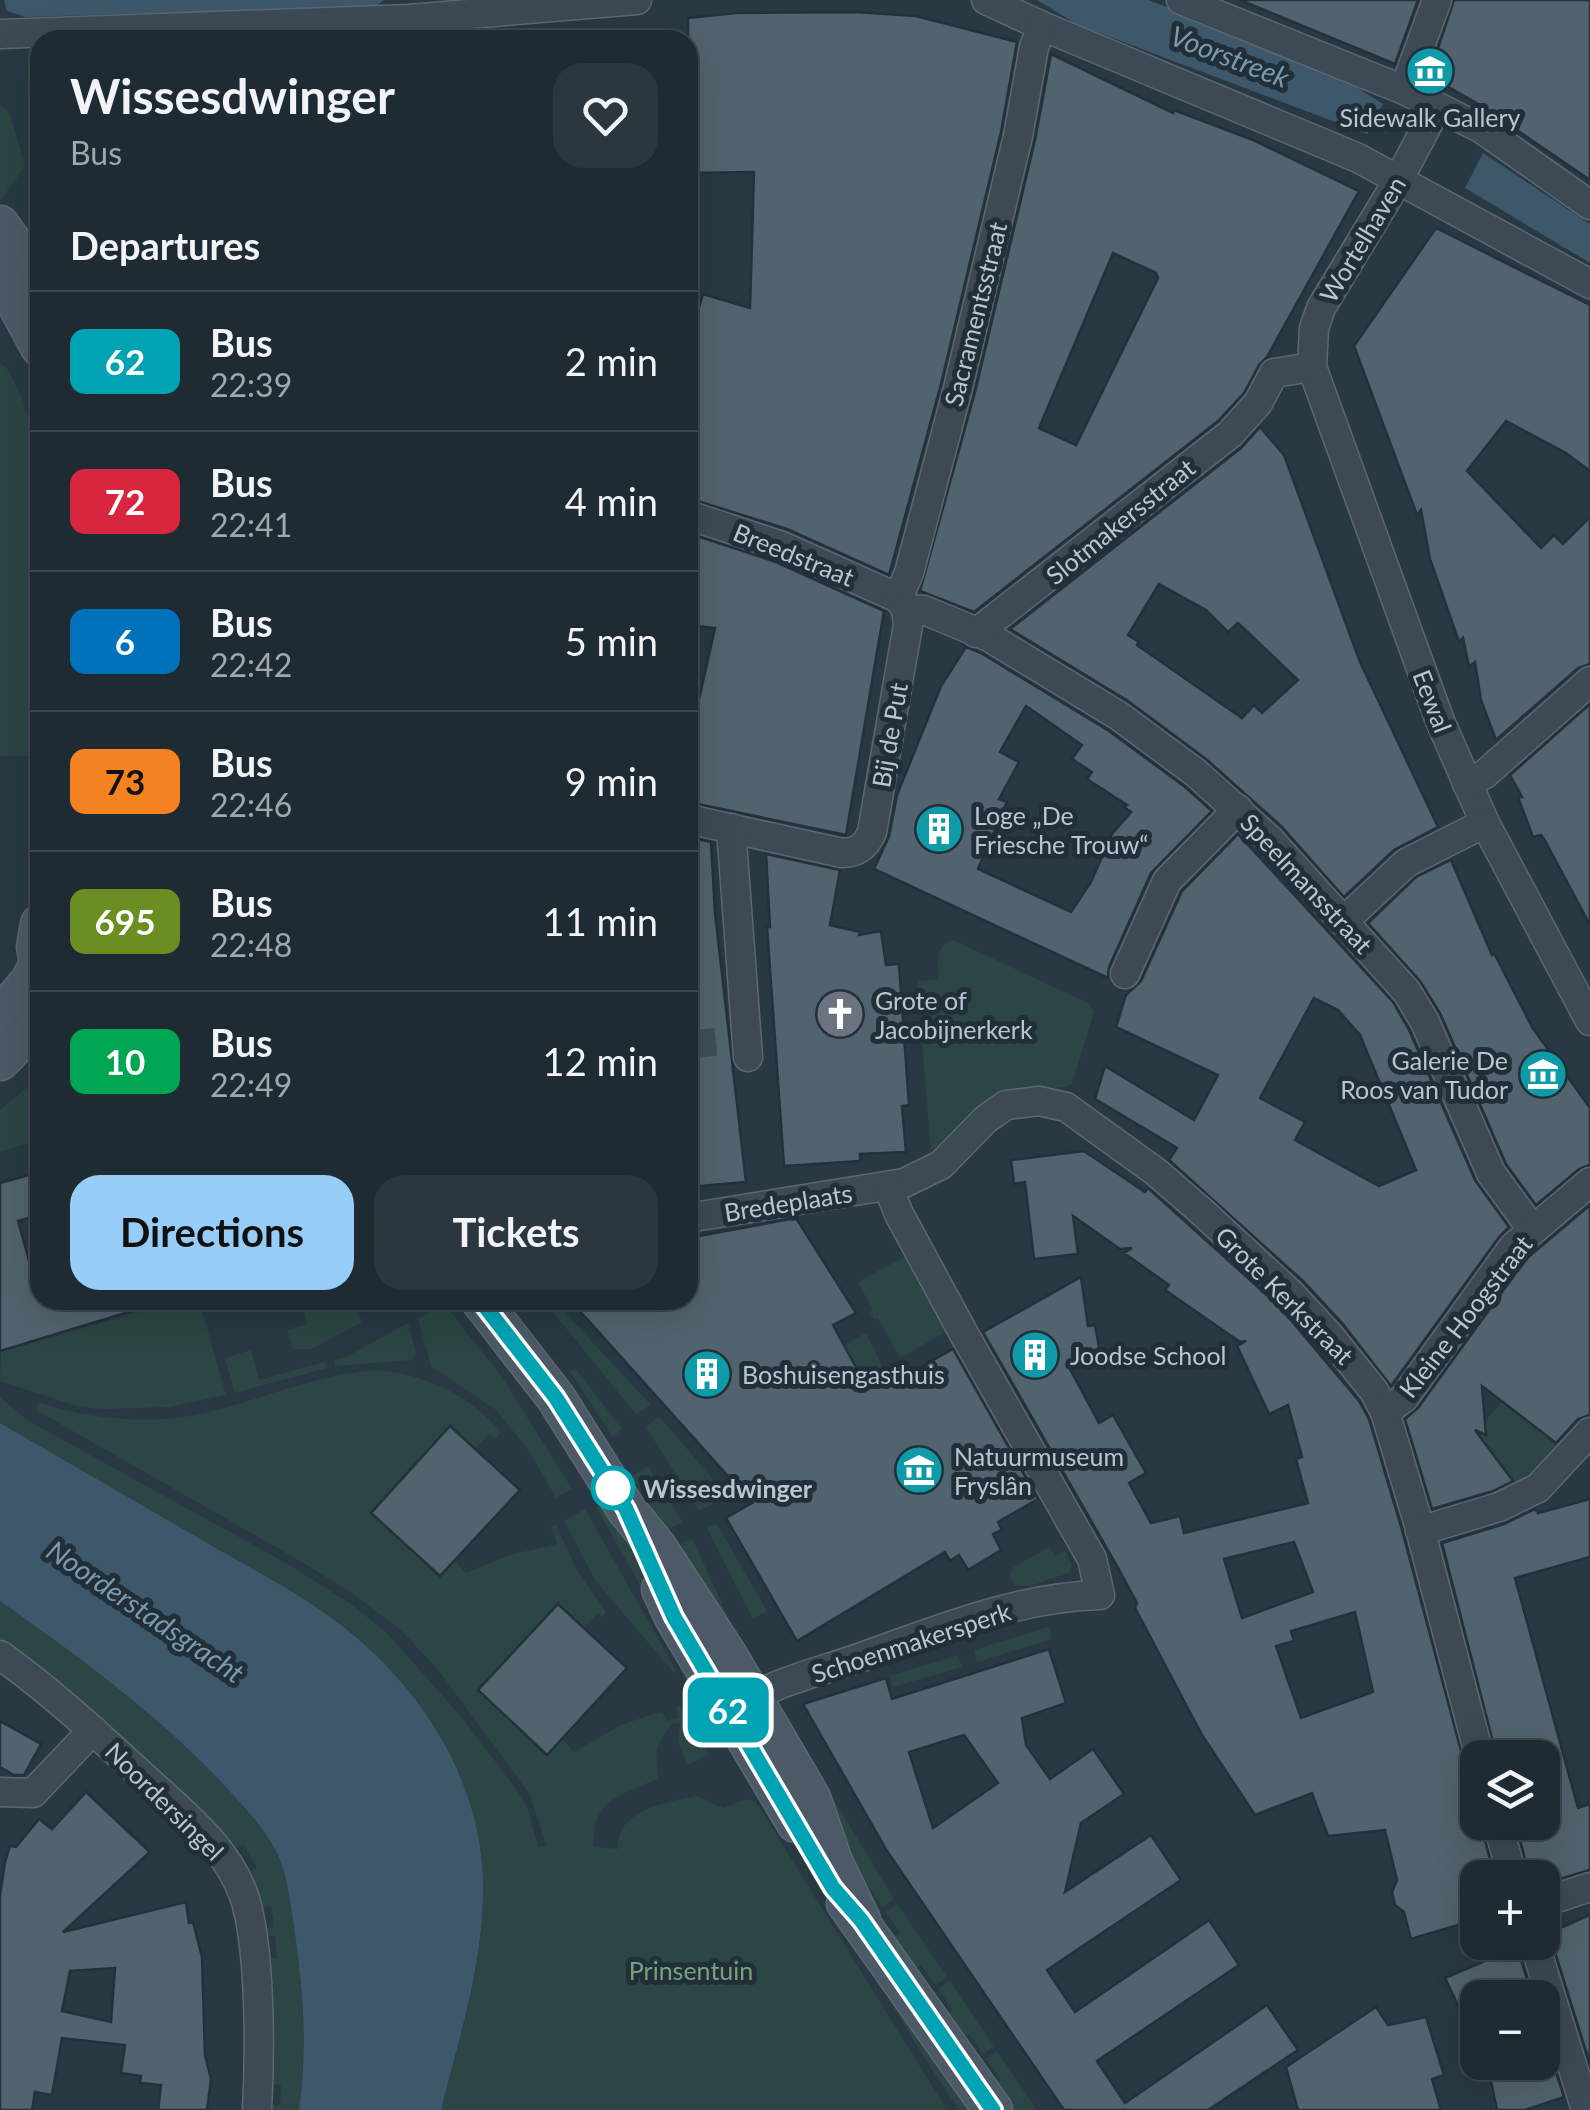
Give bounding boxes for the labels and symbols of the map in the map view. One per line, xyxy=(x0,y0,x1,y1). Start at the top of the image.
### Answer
water label: Voorstreek xyxy=(1166,18,1295,94)
museum icon: Sidewalk Gallery xyxy=(1404,45,1456,97)
place label: Sidewalk Gallery xyxy=(1339,102,1521,132)
street label: Wortelhaven xyxy=(1313,171,1411,307)
street label: Sacramentsstraat xyxy=(938,219,1012,409)
street label: Slotmakersstraat xyxy=(1040,452,1200,590)
street label: Breedstraat xyxy=(729,516,859,592)
street label: Eewal xyxy=(1407,665,1459,737)
street label: Bij de Put xyxy=(865,680,913,790)
place label: Loge „De Friesche Trouw“ xyxy=(974,800,1148,859)
building icon: Loge „De Friesche Trouw“ xyxy=(913,803,965,855)
street label: Speelmansstraat xyxy=(1235,807,1379,959)
place label: Grote of Jacobijnerkerk xyxy=(875,985,1033,1044)
church icon: Grote of Jacobijnerkerk xyxy=(814,988,866,1040)
place label: Galerie De Roos van Tudor xyxy=(1340,1045,1508,1104)
museum icon: Galerie De Roos van Tudor xyxy=(1517,1048,1569,1100)
street label: Bredeplaats xyxy=(722,1177,854,1227)
street label: Grote Kerkstraat xyxy=(1210,1220,1360,1370)
street label: Kleine Hoogstraat xyxy=(1392,1229,1538,1403)
building icon: Joodse School xyxy=(1009,1329,1061,1381)
place label: Joodse School xyxy=(1070,1340,1227,1370)
building icon: Boshuisengasthuis xyxy=(681,1348,733,1400)
place label: Boshuisengasthuis xyxy=(742,1359,945,1389)
place label: Natuurmuseum Fryslân xyxy=(954,1441,1124,1500)
museum icon: Natuurmuseum Fryslân xyxy=(893,1444,945,1496)
marker: Wissesdwinger xyxy=(592,1467,634,1509)
place label: Wissesdwinger xyxy=(643,1473,813,1503)
water label: Noorderstadsgracht xyxy=(41,1532,251,1690)
street label: Schoenmakersperk xyxy=(808,1596,1015,1688)
line badge: 62 xyxy=(683,1678,773,1742)
street label: Noordersingel xyxy=(100,1736,230,1866)
park label: Prinsentuin xyxy=(629,1955,753,1985)

